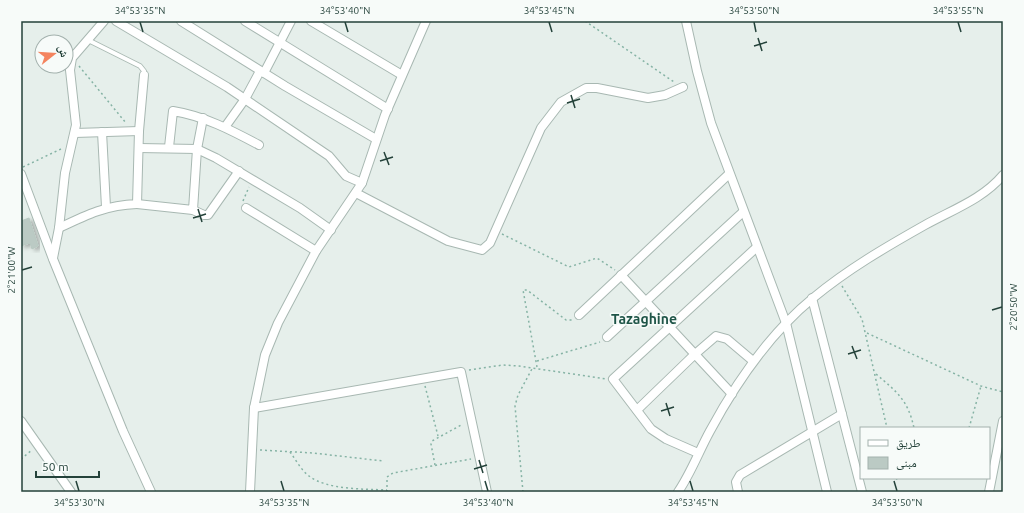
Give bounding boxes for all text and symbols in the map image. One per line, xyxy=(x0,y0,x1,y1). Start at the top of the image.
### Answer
text: 34°53'35"N xyxy=(115,5,165,16)
text: 34°53'40"N xyxy=(320,5,370,16)
text: 34°53'45"N xyxy=(524,5,574,16)
text: 34°53'50"N xyxy=(729,5,779,16)
text: 34°53'55"N xyxy=(933,5,983,16)
north arrow xyxy=(34,34,74,74)
text: ش xyxy=(54,44,71,59)
text: 2°21'00"W xyxy=(6,246,17,294)
text: 2°20'50"W xyxy=(1008,283,1019,331)
district label: Tazaghine xyxy=(611,311,677,327)
legend xyxy=(860,427,990,479)
text: طريق xyxy=(896,436,921,450)
scale bar xyxy=(36,453,99,479)
text: مبنى xyxy=(896,456,917,470)
text: 50 m xyxy=(42,460,69,473)
text: 34°53'30"N xyxy=(54,497,104,508)
text: 34°53'35"N xyxy=(259,497,309,508)
text: 34°53'40"N xyxy=(463,497,513,508)
text: 34°53'45"N xyxy=(668,497,718,508)
text: 34°53'50"N xyxy=(872,497,922,508)

